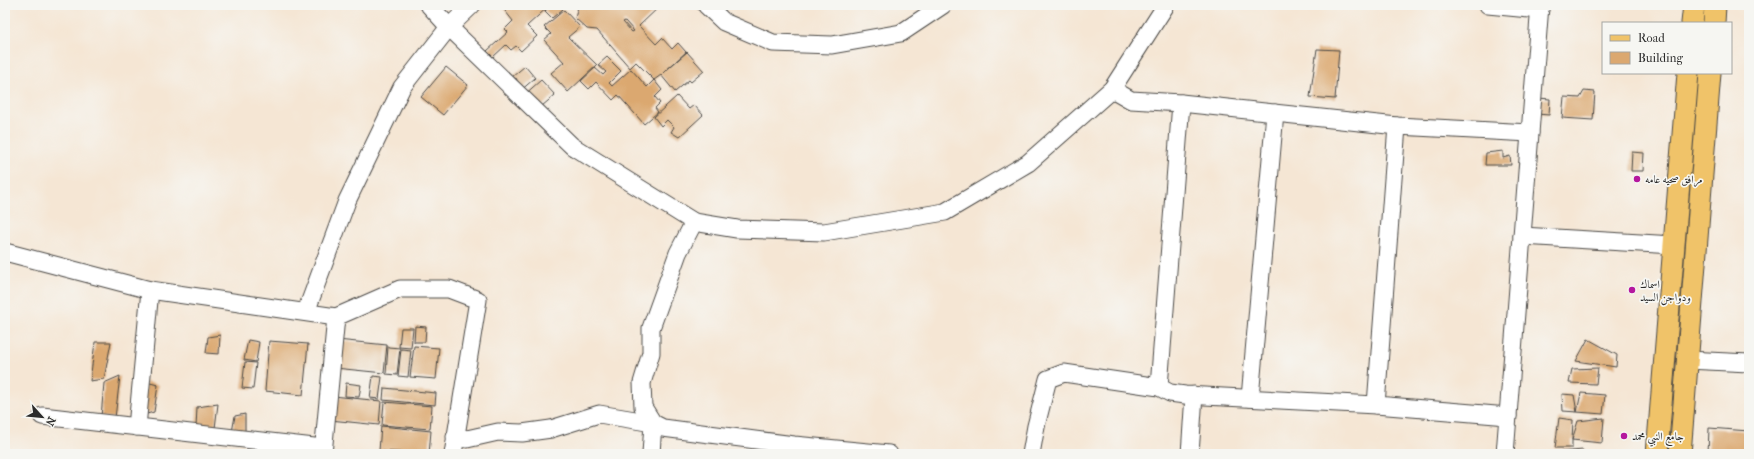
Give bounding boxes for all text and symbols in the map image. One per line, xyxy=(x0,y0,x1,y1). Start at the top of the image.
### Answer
legend xyxy=(1602,22,1732,74)
text: Road xyxy=(1638,31,1665,45)
text: Building xyxy=(1638,51,1683,65)
place label: مرافق صحيه عامه xyxy=(1645,173,1703,187)
marker: مرافق صحيه عامه xyxy=(1632,174,1642,184)
place label: اسماك ودواجن السيد xyxy=(1640,278,1691,306)
marker: اسماك ودواجن السيد xyxy=(1627,285,1637,295)
north arrow xyxy=(22,397,62,437)
text: N xyxy=(42,415,58,429)
place label: جامع النبي محمد xyxy=(1632,430,1684,447)
marker: جامع النبي محمد xyxy=(1619,431,1629,441)

